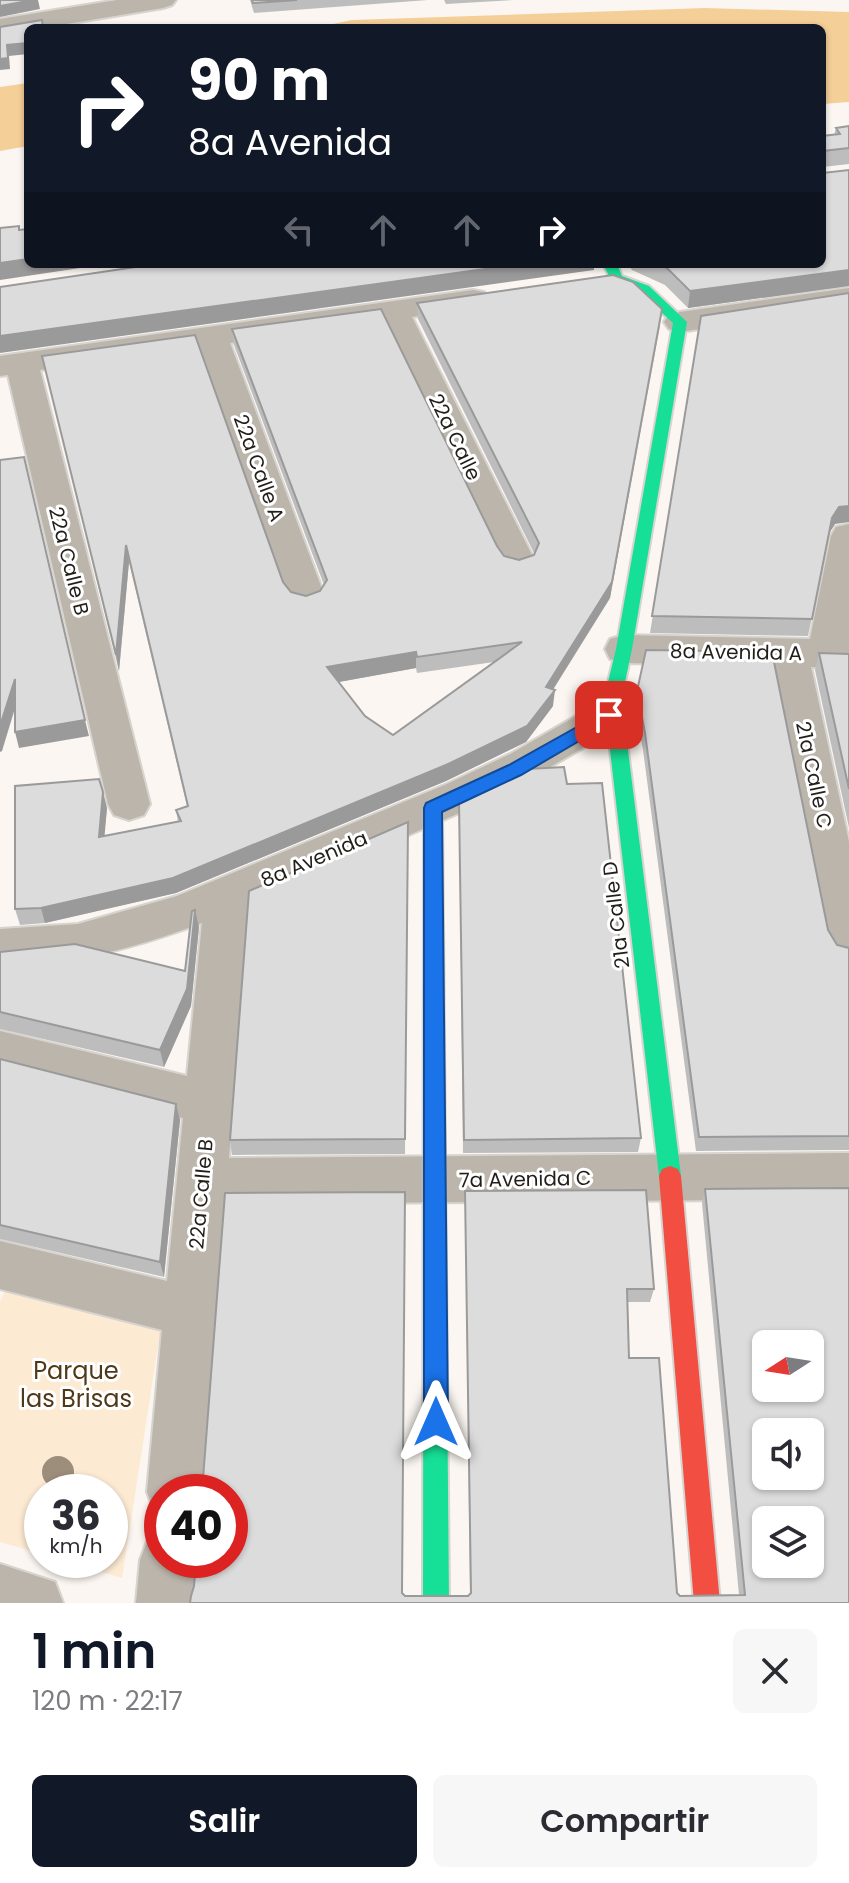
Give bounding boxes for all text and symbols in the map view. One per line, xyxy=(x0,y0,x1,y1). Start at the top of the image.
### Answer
text: 90 m xyxy=(188,41,330,120)
icon: right xyxy=(56,56,160,160)
text: 8a Avenida xyxy=(188,117,392,168)
icon: left xyxy=(277,208,321,252)
icon: ahead xyxy=(361,208,405,252)
icon: ahead xyxy=(445,208,489,252)
icon: right xyxy=(529,208,573,252)
street label: 22a Calle xyxy=(422,389,488,485)
street label: 22a Calle A xyxy=(227,411,291,525)
street label: 22a Calle B xyxy=(42,504,96,618)
street label: 8a Avenida A xyxy=(670,637,802,667)
pin xyxy=(575,681,643,749)
icon: arrive xyxy=(587,693,631,737)
street label: 21a Calle C xyxy=(789,719,839,831)
street label: 8a Avenida xyxy=(256,824,372,894)
street label: 21a Calle D xyxy=(596,860,636,970)
street label: 22a Calle B xyxy=(182,1138,220,1250)
street label: 7a Avenida C xyxy=(459,1164,591,1194)
north arrow xyxy=(752,1330,824,1402)
map controls xyxy=(752,1330,824,1578)
park label: Parque las Brisas xyxy=(20,1354,132,1415)
position arrow xyxy=(394,1380,478,1464)
button: sound xyxy=(752,1418,824,1490)
speed limit sign: 40 xyxy=(144,1474,248,1578)
text: 36 xyxy=(51,1488,101,1544)
button: layers xyxy=(752,1506,824,1578)
text: km/h xyxy=(49,1532,103,1560)
text: 1 min xyxy=(32,1618,156,1685)
button: close xyxy=(733,1629,817,1713)
text: 120 m · 22:17 xyxy=(32,1683,183,1719)
button: Salir xyxy=(32,1775,417,1867)
button: Compartir xyxy=(433,1775,817,1867)

